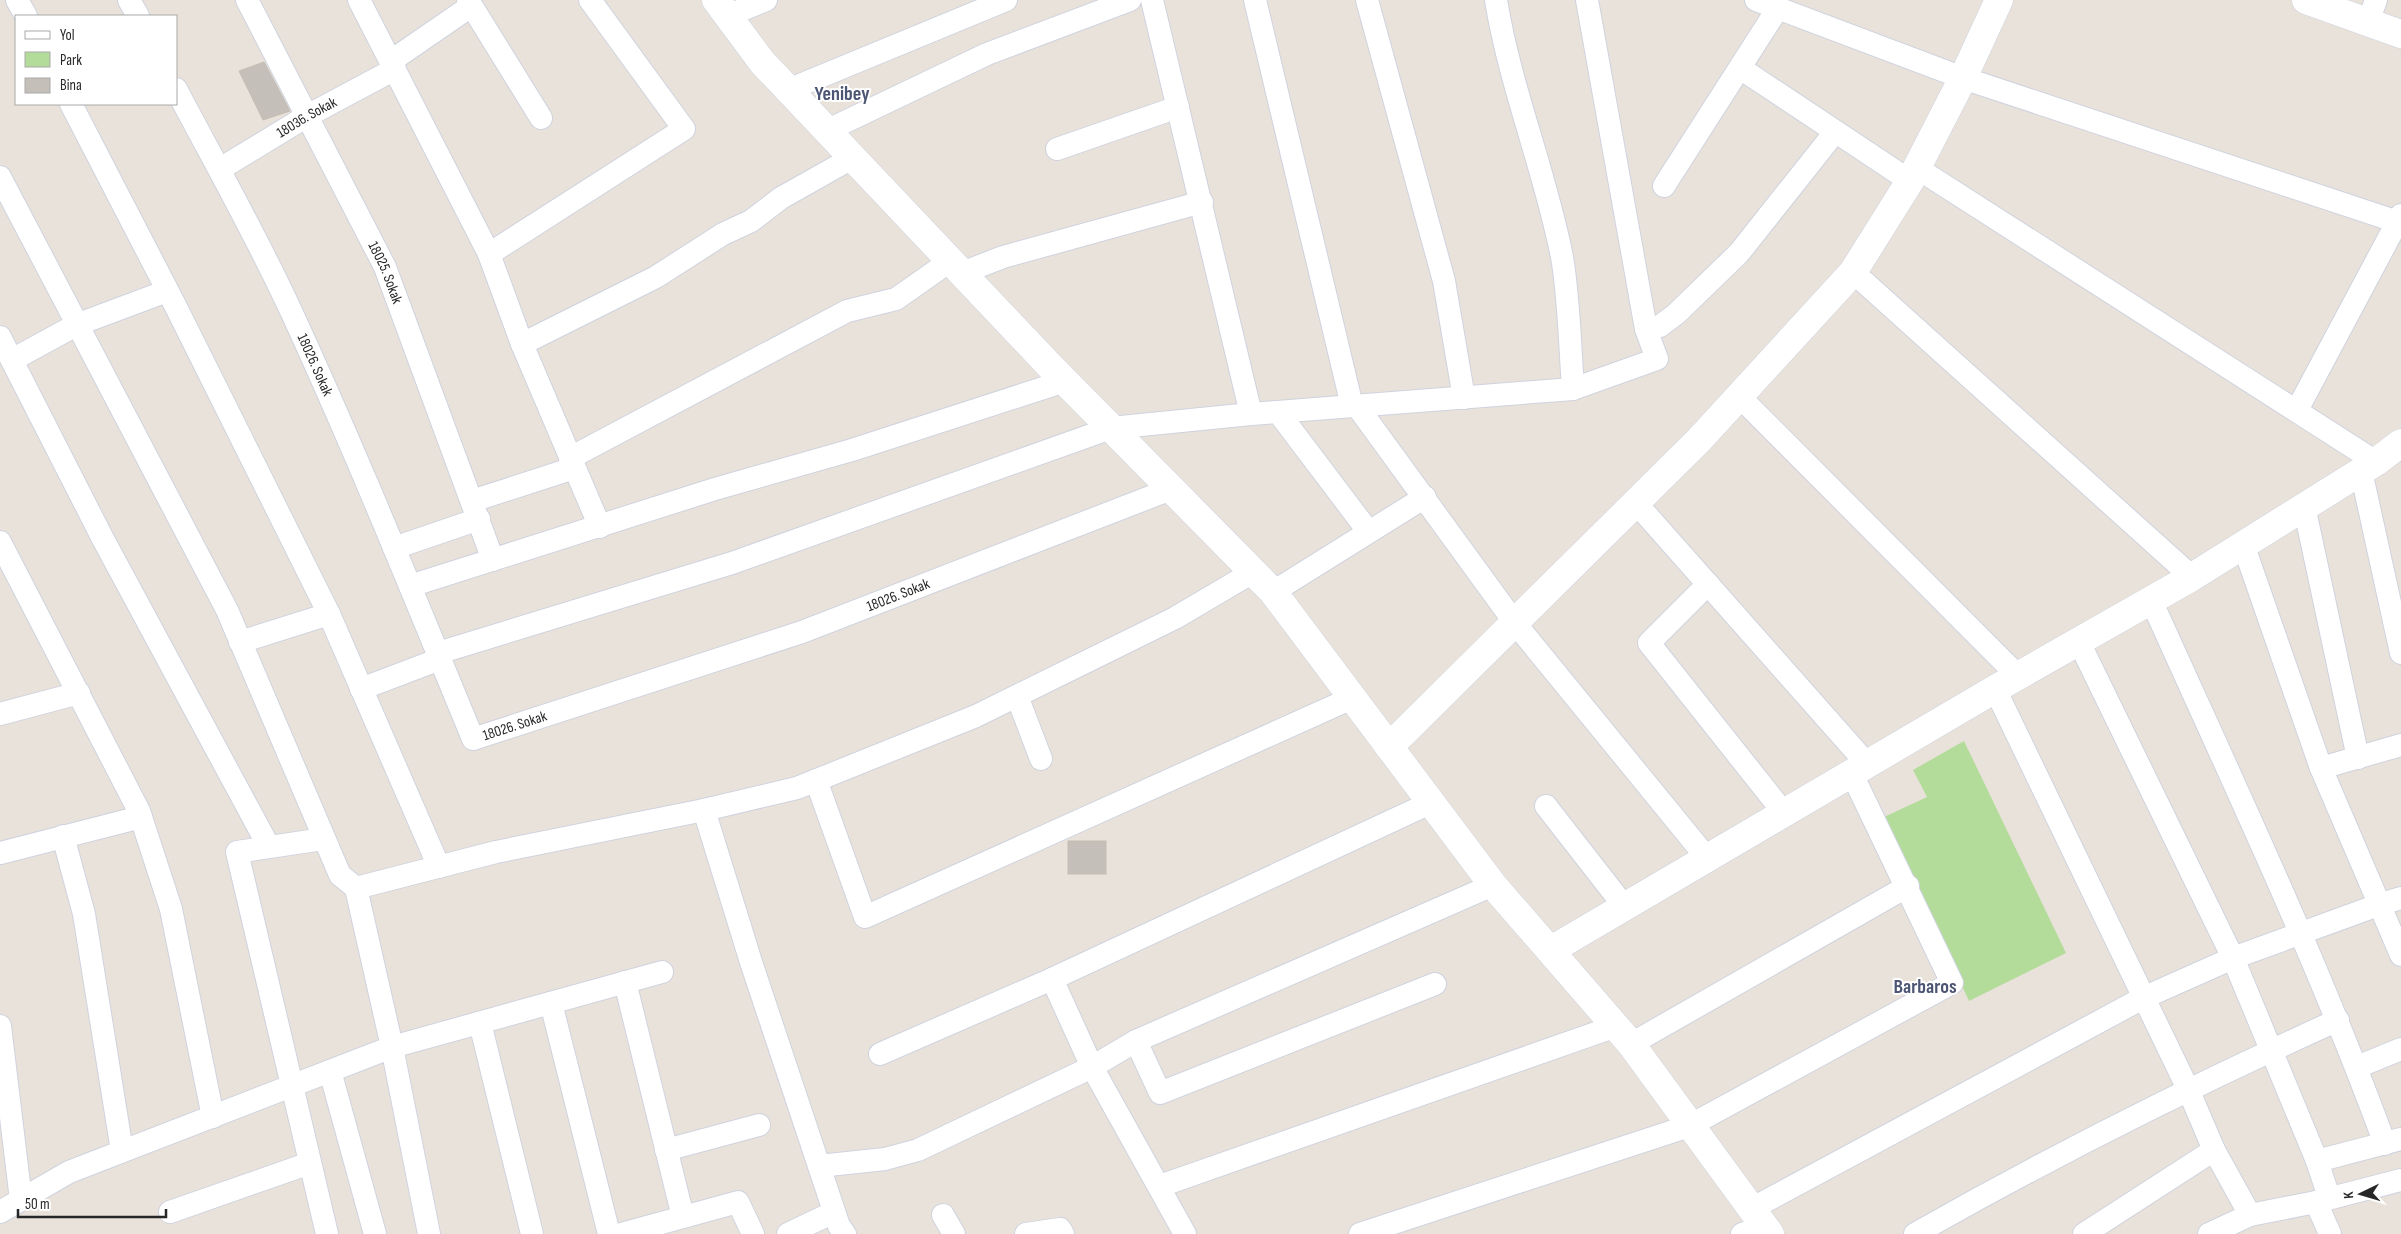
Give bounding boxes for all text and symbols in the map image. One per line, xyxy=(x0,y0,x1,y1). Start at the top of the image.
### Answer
legend xyxy=(15,15,178,105)
text: Yol xyxy=(60,26,75,45)
text: Park xyxy=(60,51,82,70)
text: Bina xyxy=(60,76,82,95)
district label: Yenibey xyxy=(815,82,870,106)
street label: 18036. Sokak xyxy=(273,92,340,142)
street label: 18025. Sokak xyxy=(364,238,407,307)
street label: 18026. Sokak xyxy=(293,331,338,399)
street label: 18026. Sokak xyxy=(864,574,932,616)
street label: 18026. Sokak xyxy=(480,706,549,745)
district label: Barbaros xyxy=(1893,975,1957,999)
north arrow xyxy=(2336,1169,2386,1219)
scale bar xyxy=(18,1186,165,1218)
text: K xyxy=(2340,1191,2357,1199)
text: 50 m xyxy=(25,1195,50,1214)

